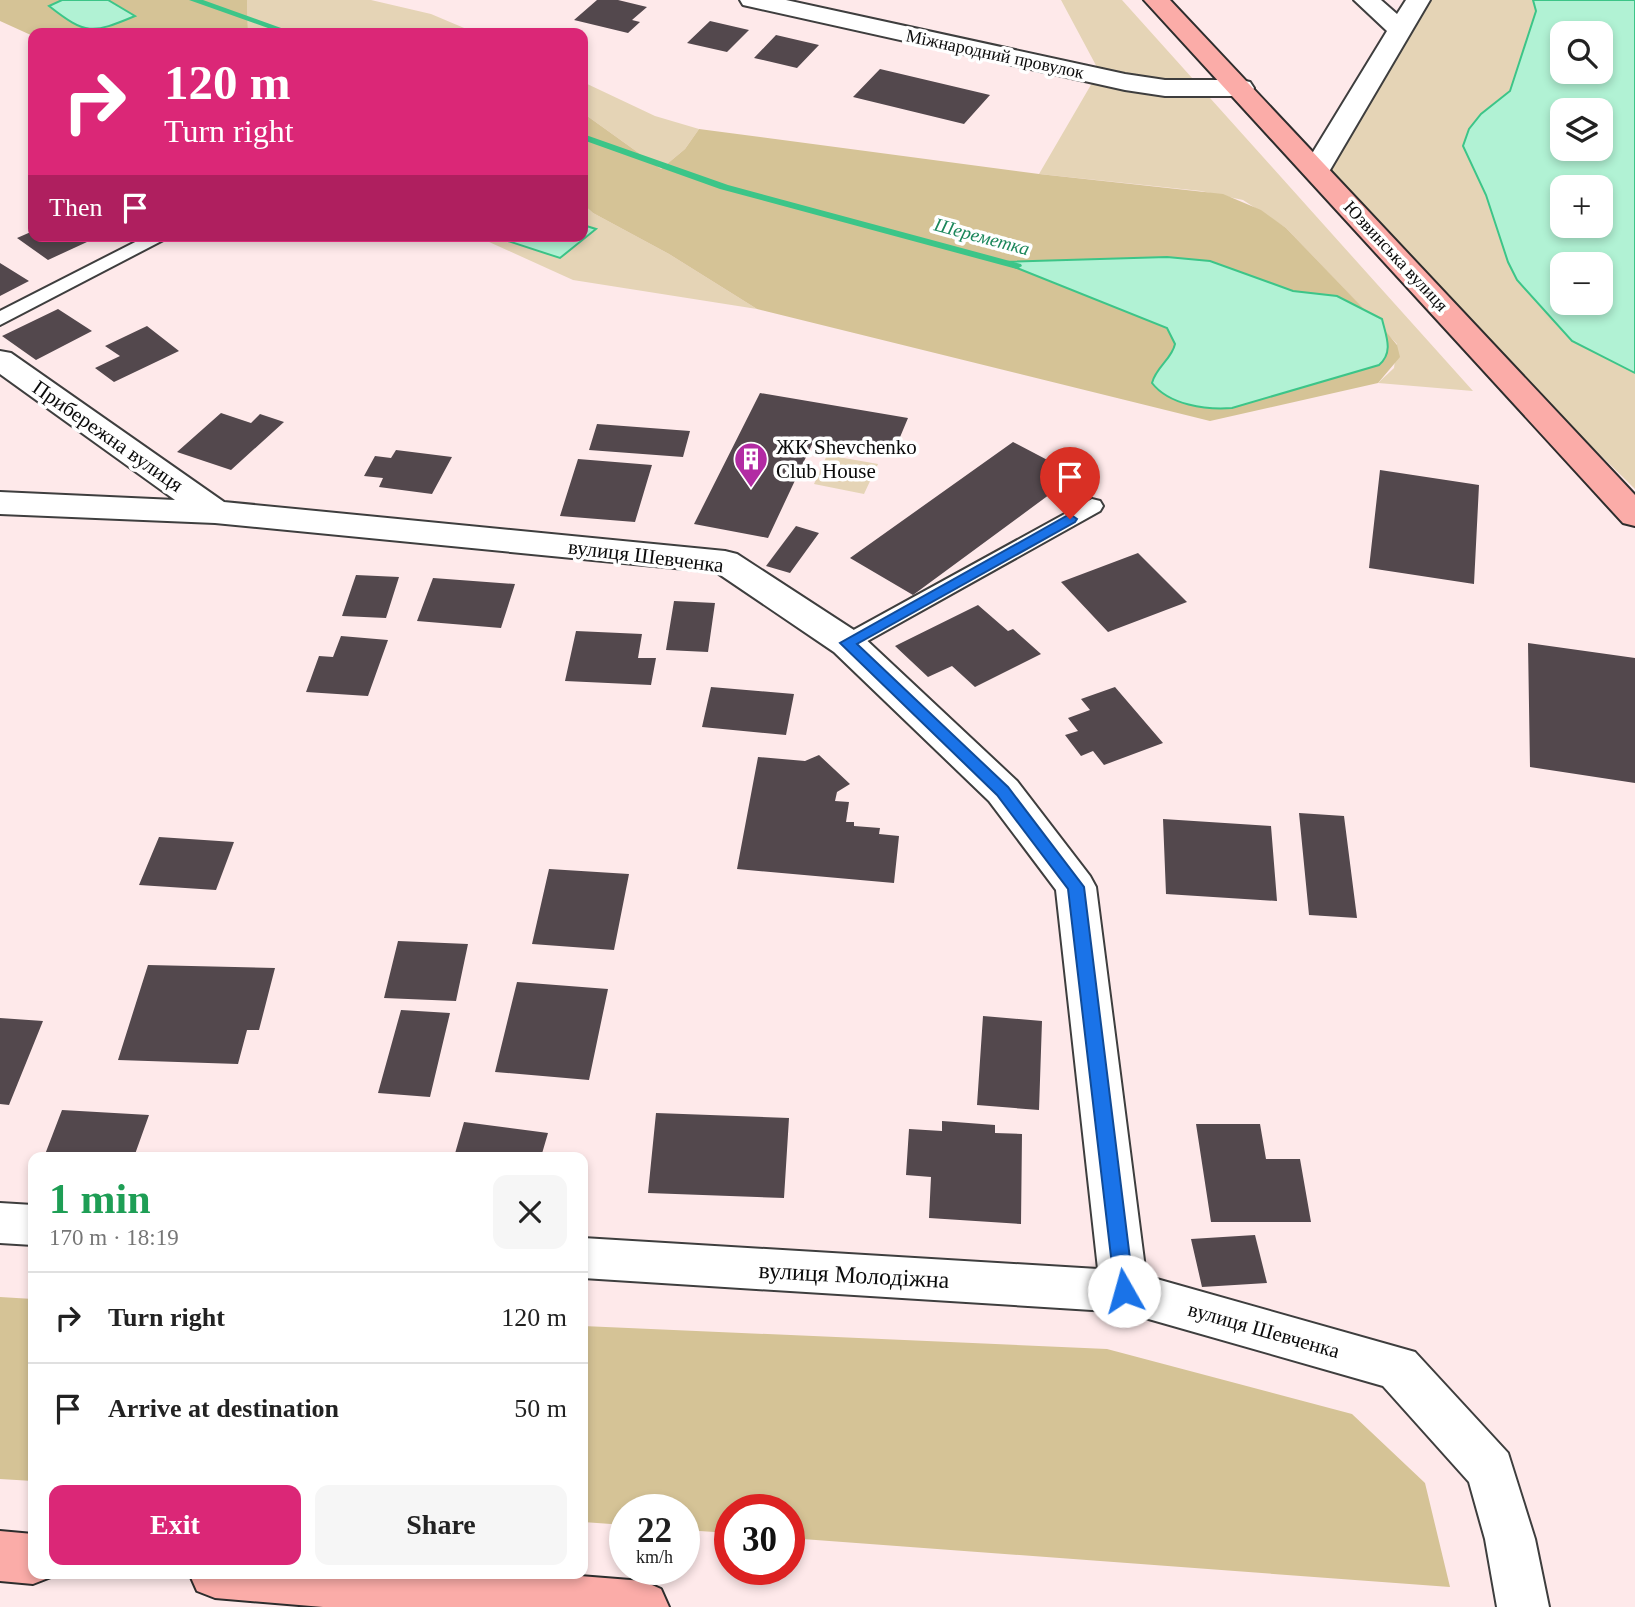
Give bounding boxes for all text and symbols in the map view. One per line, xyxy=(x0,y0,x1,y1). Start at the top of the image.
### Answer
map controls xyxy=(1550,21,1613,315)
button: search xyxy=(1550,21,1613,84)
street label: Міжнародний провулок xyxy=(904,25,1086,83)
text: 120 m xyxy=(164,55,291,110)
icon: right xyxy=(49,56,140,147)
button: layers xyxy=(1550,98,1613,161)
text: Turn right xyxy=(164,113,294,149)
button: + xyxy=(1550,175,1613,238)
icon: arrive xyxy=(116,189,154,227)
text: Then xyxy=(49,193,102,222)
street label: Юзвинська вулиця xyxy=(1340,197,1452,315)
water label: Шереметка xyxy=(931,213,1032,259)
button: − xyxy=(1550,252,1613,315)
street label: Прибережна вулиця xyxy=(28,375,188,497)
place label: ЖК Shevchenko Club House xyxy=(776,435,917,483)
building icon: ЖК Shevchenko Club House xyxy=(732,440,770,489)
pin xyxy=(1040,447,1100,519)
icon: arrive xyxy=(1051,458,1089,496)
street label: вулиця Шевченка xyxy=(567,535,726,578)
button: close xyxy=(493,1175,567,1249)
text: 1 min xyxy=(49,1176,151,1222)
text: 170 m · 18:19 xyxy=(49,1225,179,1250)
position arrow xyxy=(1087,1254,1161,1328)
street label: вулиця Молодіжна xyxy=(758,1257,950,1293)
street label: вулиця Шевченка xyxy=(1185,1297,1343,1363)
icon: right xyxy=(49,1299,87,1337)
text: Turn right xyxy=(108,1303,225,1332)
text: 120 m xyxy=(501,1303,567,1332)
icon: arrive xyxy=(49,1390,87,1428)
text: Arrive at destination xyxy=(108,1394,339,1423)
text: 50 m xyxy=(514,1394,567,1423)
button: Exit xyxy=(49,1485,301,1565)
button: Share xyxy=(315,1485,567,1565)
speed limit sign: 30 xyxy=(714,1494,805,1585)
text: 22 xyxy=(637,1511,672,1550)
text: km/h xyxy=(636,1547,673,1567)

